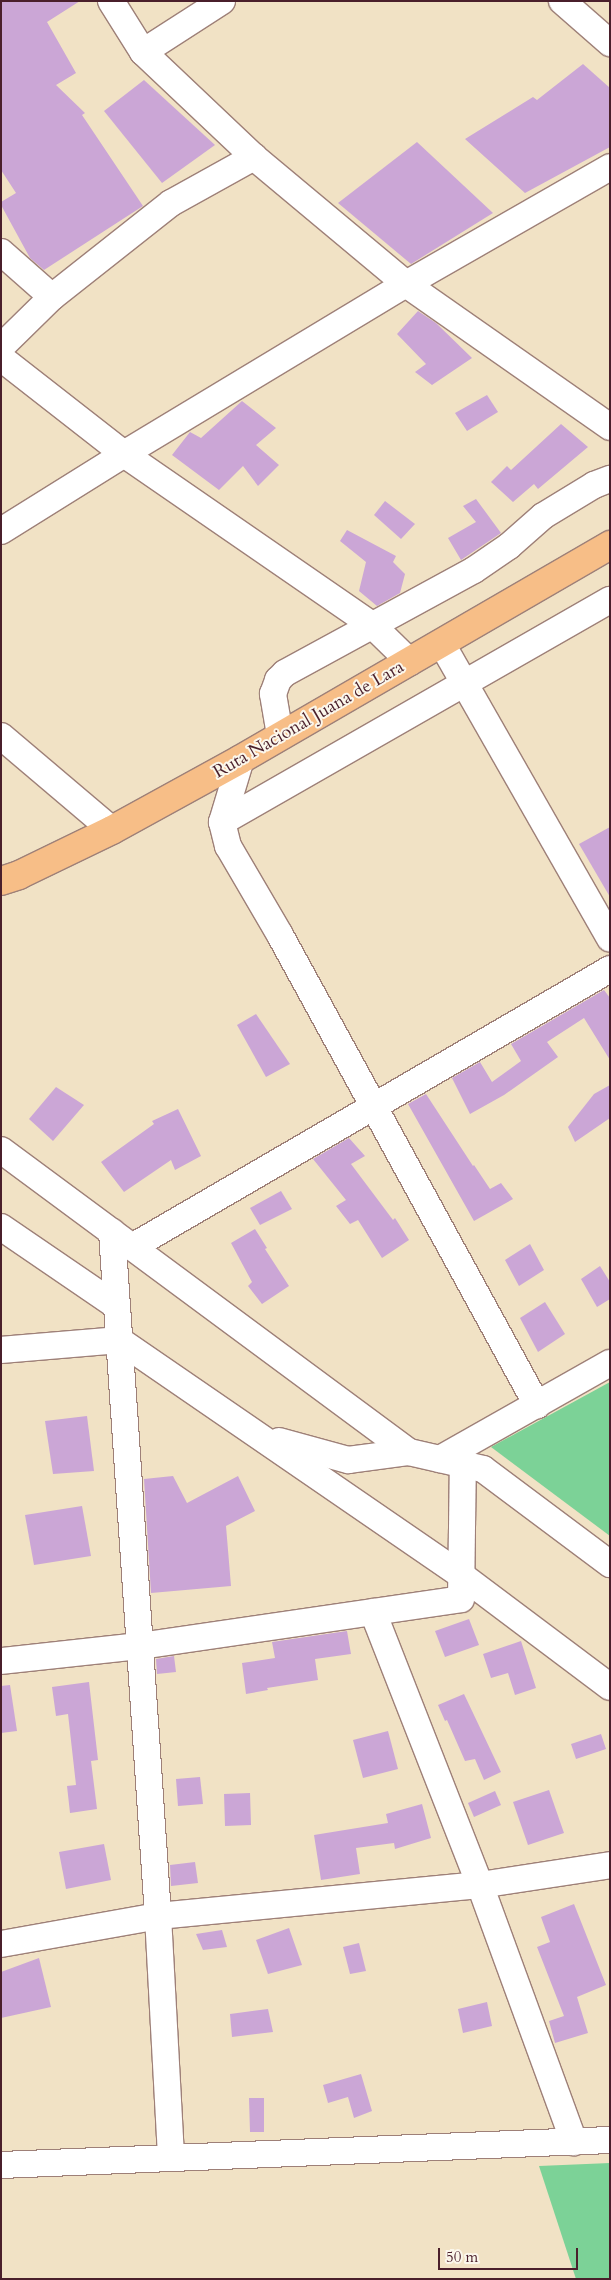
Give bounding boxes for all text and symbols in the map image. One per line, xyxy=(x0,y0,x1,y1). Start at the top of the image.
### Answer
street label: Ruta Nacional Juana de Lara xyxy=(210,657,408,783)
scale bar xyxy=(441,2238,581,2270)
text: 50 m xyxy=(446,2247,478,2267)

